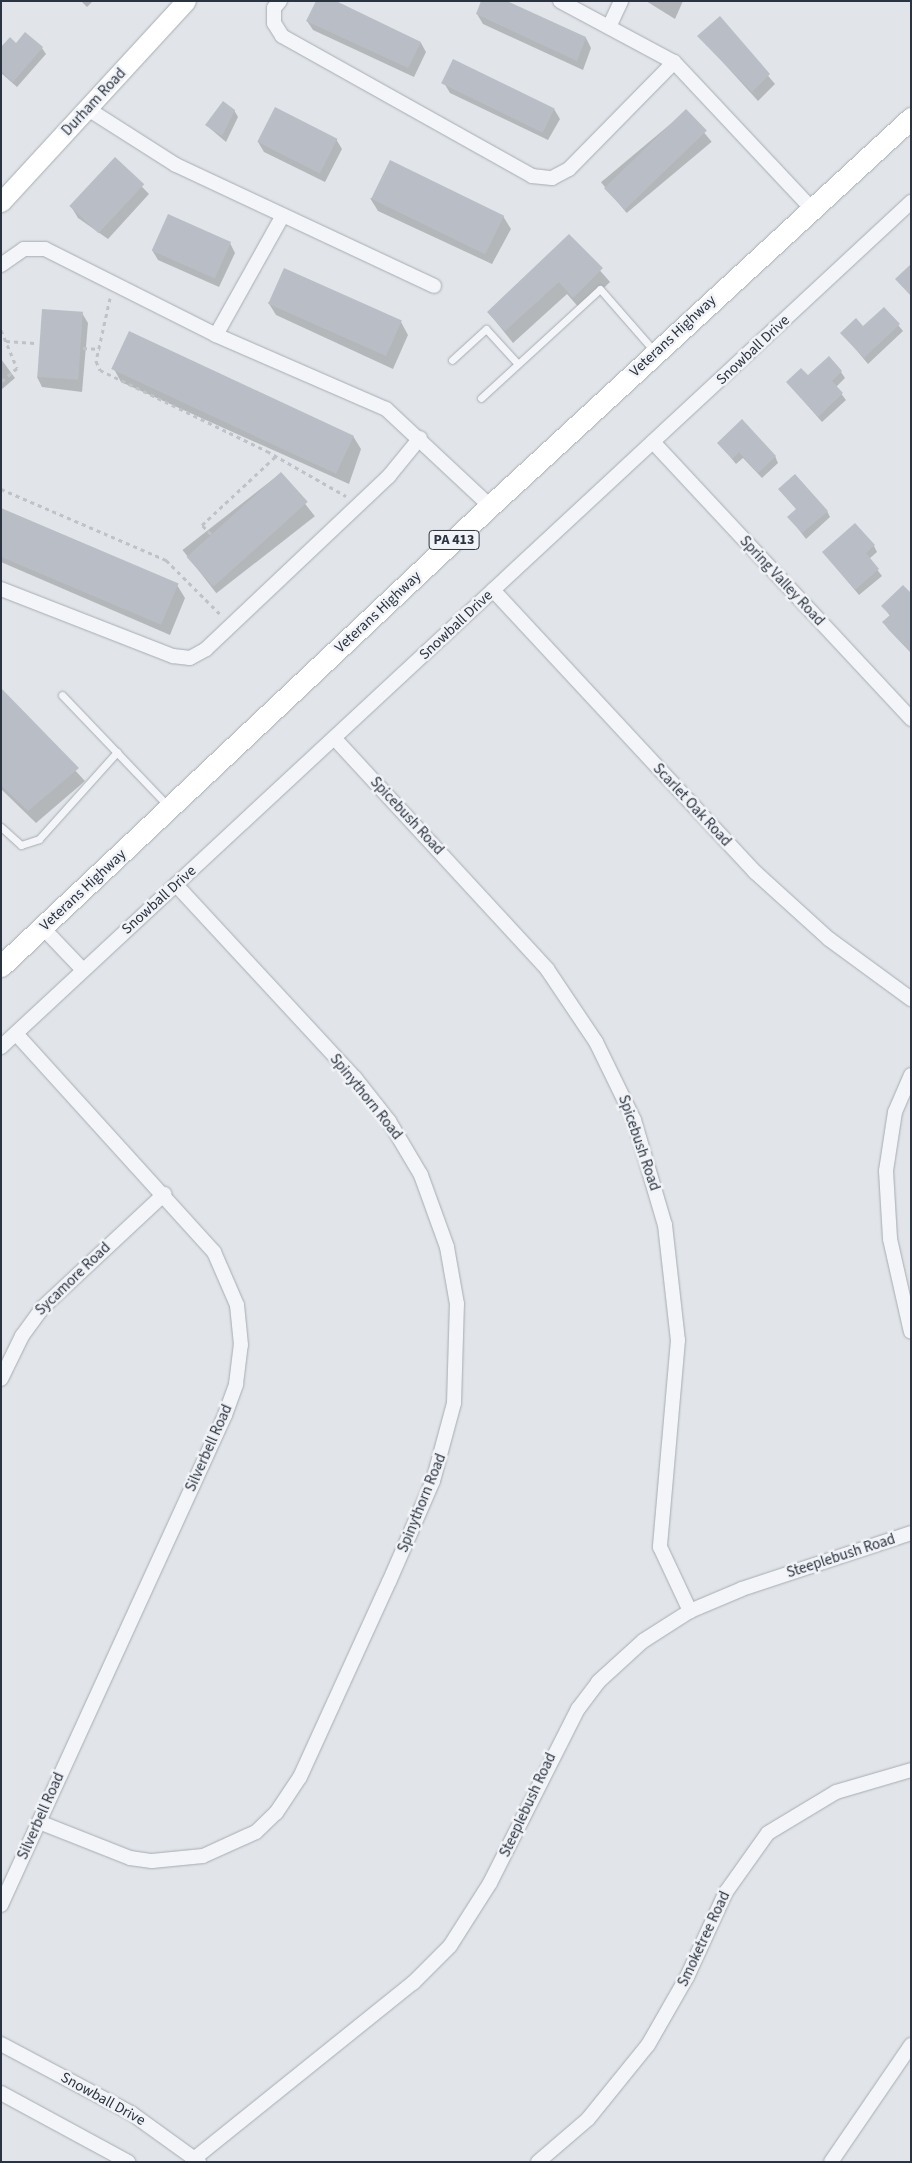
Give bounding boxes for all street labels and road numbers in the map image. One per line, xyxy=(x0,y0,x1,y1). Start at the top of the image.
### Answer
street label: Durham Road xyxy=(58,64,130,140)
street label: Veterans Highway xyxy=(626,291,720,381)
street label: Snowball Drive xyxy=(713,311,793,389)
road number: PA 413 xyxy=(428,528,480,552)
street label: Spring Valley Road xyxy=(736,532,828,630)
street label: Veterans Highway xyxy=(331,567,425,657)
street label: Snowball Drive xyxy=(416,586,496,664)
street label: Scarlet Oak Road xyxy=(649,760,735,850)
street label: Spicebush Road xyxy=(366,773,448,859)
street label: Veterans Highway xyxy=(36,845,130,935)
street label: Snowball Drive xyxy=(118,862,200,938)
street label: Spinythorn Road xyxy=(326,1050,406,1144)
street label: Spicebush Road xyxy=(614,1093,664,1193)
street label: Sycamore Road xyxy=(32,1239,114,1319)
street label: Silverbell Road xyxy=(182,1402,236,1494)
street label: Spinythorn Road xyxy=(394,1451,450,1555)
street label: Steeplebush Road xyxy=(784,1530,898,1582)
street label: Steeplebush Road xyxy=(496,1750,560,1860)
street label: Silverbell Road xyxy=(14,1770,68,1862)
street label: Smoketree Road xyxy=(674,1888,734,1990)
street label: Snowball Drive xyxy=(58,2068,148,2130)

